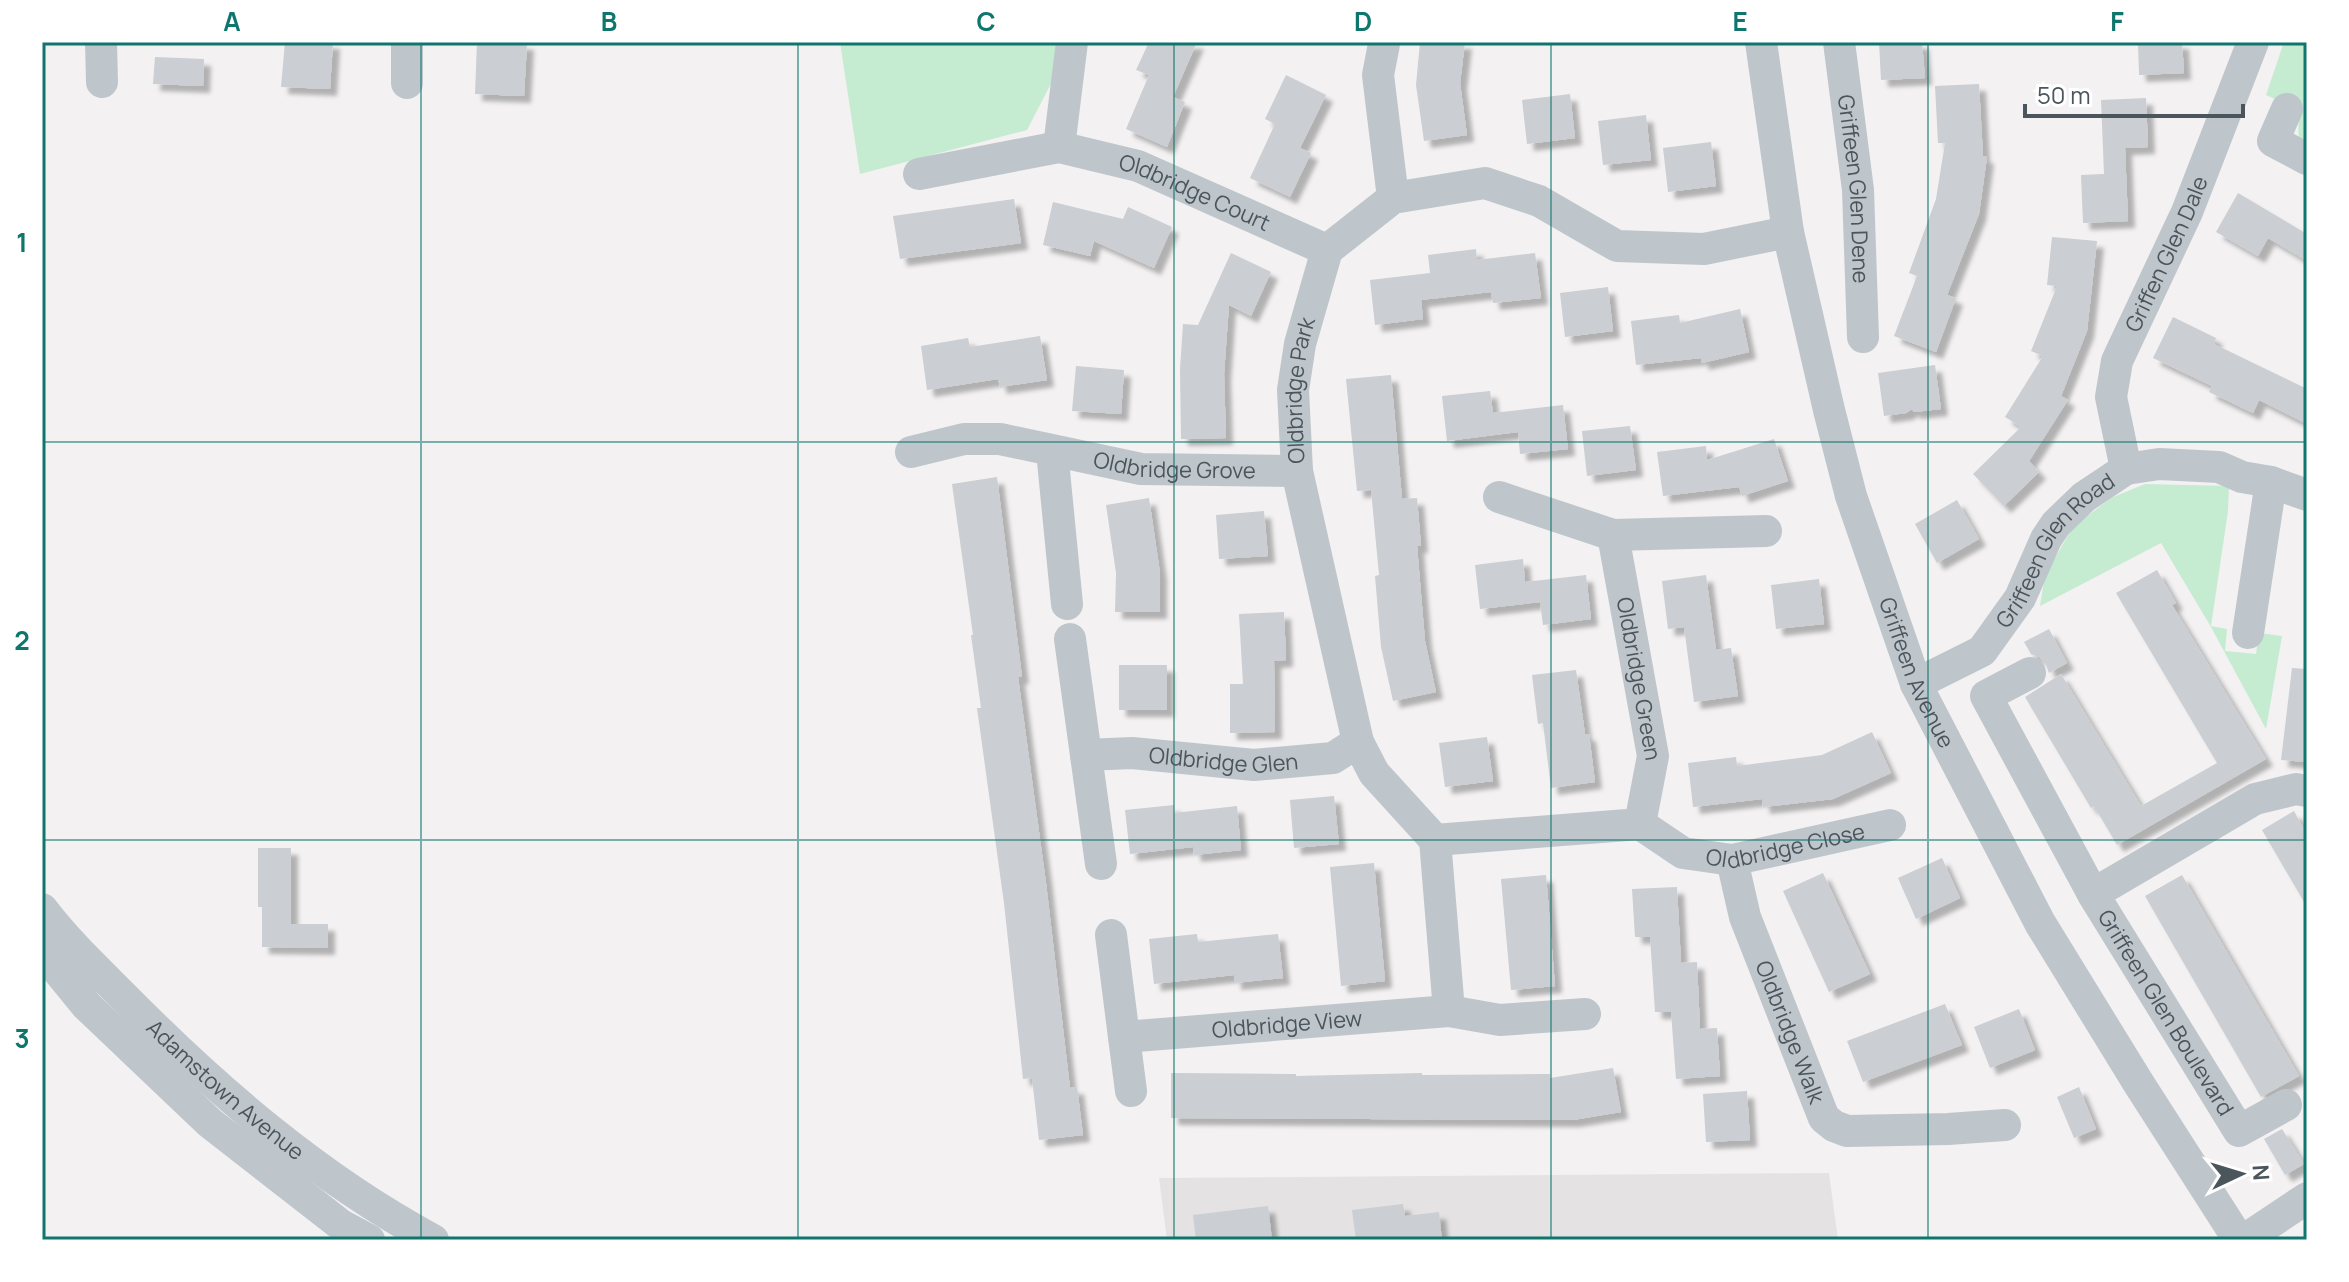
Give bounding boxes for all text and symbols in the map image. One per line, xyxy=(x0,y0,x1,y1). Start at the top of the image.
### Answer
text: A xyxy=(223,3,241,39)
text: B xyxy=(601,3,617,39)
text: C xyxy=(976,3,996,39)
text: D xyxy=(1354,3,1372,39)
text: E xyxy=(1732,3,1748,39)
text: F xyxy=(2110,3,2124,39)
scale bar xyxy=(2025,68,2243,118)
text: 50 m xyxy=(2037,78,2091,111)
street label: Griffeen Glen Dene xyxy=(1831,93,1876,284)
street label: Oldbridge Court xyxy=(1116,147,1275,238)
street label: Griffen Glen Dale xyxy=(2118,171,2215,337)
text: 1 xyxy=(16,224,28,260)
street label: Oldbridge Park xyxy=(1278,313,1322,464)
street label: Oldbridge Grove xyxy=(1091,444,1256,485)
street label: Griffeen Glen Road xyxy=(1988,466,2120,634)
street label: Griffeen Avenue xyxy=(1872,593,1962,753)
street label: Oldbridge Green xyxy=(1610,595,1668,763)
text: 2 xyxy=(14,622,30,658)
street label: Oldbridge Glen xyxy=(1147,740,1299,780)
street label: Oldbridge Close xyxy=(1704,816,1868,876)
street label: Griffeen Glen Boulevard xyxy=(2091,904,2241,1121)
street label: Oldbridge Walk xyxy=(1749,956,1832,1109)
street label: Oldbridge View xyxy=(1211,1003,1364,1045)
street label: Adamstown Avenue xyxy=(140,1013,311,1167)
text: 3 xyxy=(14,1020,30,1056)
north arrow xyxy=(2201,1134,2281,1214)
text: N xyxy=(2245,1164,2276,1182)

